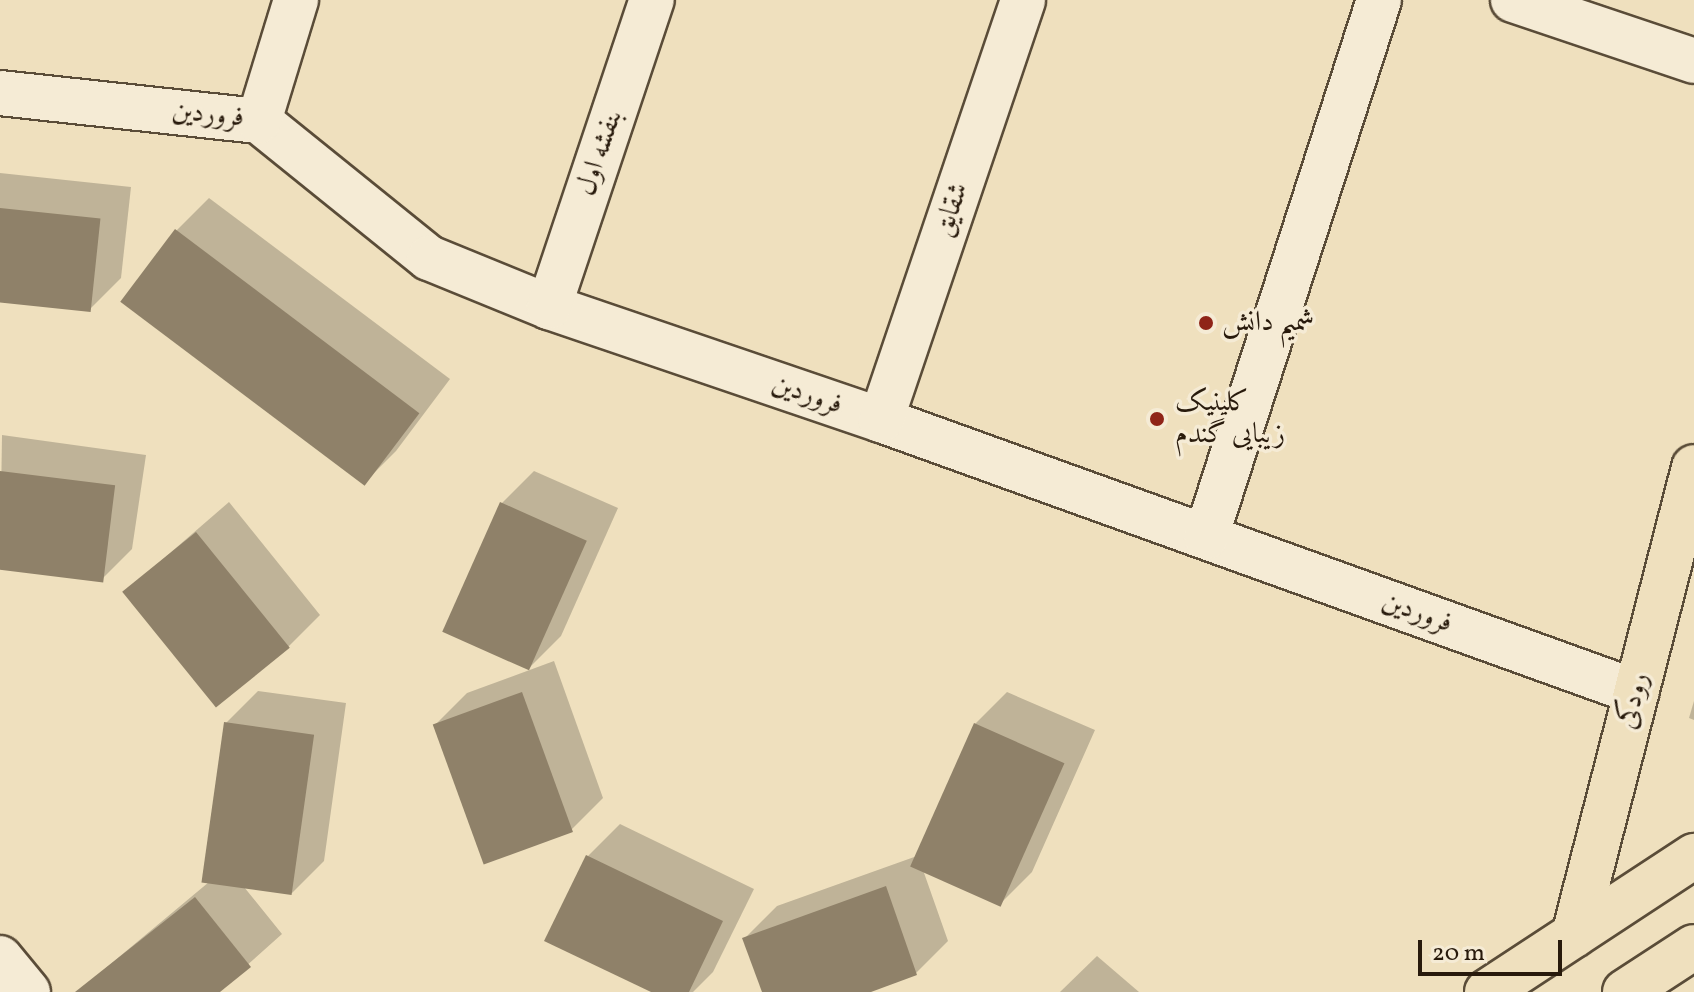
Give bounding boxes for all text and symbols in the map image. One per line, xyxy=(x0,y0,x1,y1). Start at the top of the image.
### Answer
street label: فروردین xyxy=(170,94,246,136)
street label: بنفشه اول xyxy=(570,106,630,200)
street label: شقایق xyxy=(927,178,977,242)
place label: شمیم دانش xyxy=(1222,306,1315,340)
marker: شمیم دانش xyxy=(1197,314,1215,332)
street label: فروردین xyxy=(767,367,847,423)
place label: کلینیک زیبایی گندم xyxy=(1175,386,1285,452)
marker: کلینیک زیبایی گندم xyxy=(1146,408,1168,430)
street label: فروردین xyxy=(1377,585,1457,641)
street label: رودکى xyxy=(1611,669,1657,733)
scale bar xyxy=(1422,924,1566,974)
text: 20 m xyxy=(1432,937,1485,971)

